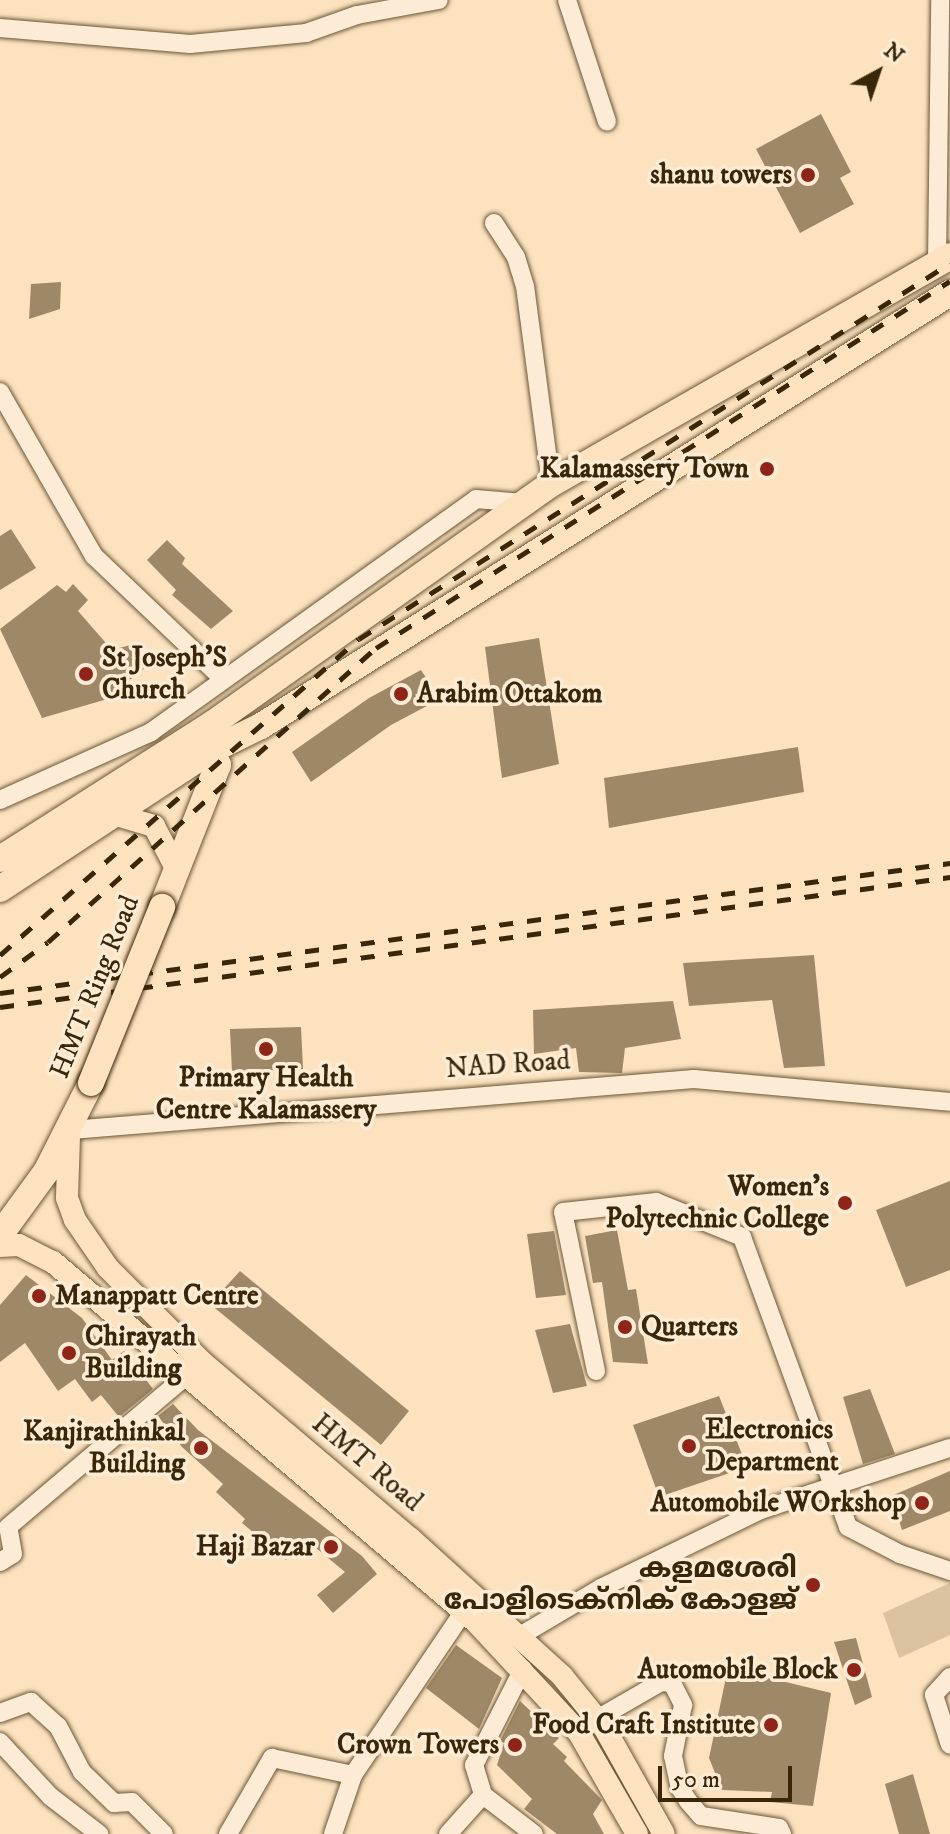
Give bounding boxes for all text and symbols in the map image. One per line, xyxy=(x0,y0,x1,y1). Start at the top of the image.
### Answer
north arrow xyxy=(838,32,918,112)
text: N xyxy=(878,37,909,69)
place label: shanu towers xyxy=(650,158,792,192)
marker: shanu towers xyxy=(799,166,817,184)
place label: Kalamassery Town xyxy=(540,452,749,486)
marker: Kalamassery Town xyxy=(756,458,778,480)
place label: St Joseph'S Church xyxy=(102,641,227,707)
marker: St Joseph'S Church xyxy=(77,665,95,683)
place label: Arabim Ottakom xyxy=(417,677,602,711)
marker: Arabim Ottakom xyxy=(392,685,410,703)
street label: HMT Ring Road xyxy=(43,891,147,1083)
marker: Primary Health Centre Kalamassery xyxy=(257,1040,275,1058)
street label: NAD Road xyxy=(444,1044,572,1086)
place label: Primary Health Centre Kalamassery xyxy=(156,1061,376,1127)
place label: Women's Polytechnic College xyxy=(606,1170,829,1236)
marker: Women's Polytechnic College xyxy=(836,1194,854,1212)
place label: Manappatt Centre xyxy=(55,1279,259,1313)
marker: Manappatt Centre xyxy=(30,1287,48,1305)
place label: Quarters xyxy=(641,1310,738,1344)
marker: Quarters xyxy=(616,1318,634,1336)
place label: Chirayath Building xyxy=(85,1320,197,1386)
marker: Chirayath Building xyxy=(60,1344,78,1362)
street label: HMT Road xyxy=(305,1407,429,1519)
place label: Electronics Department xyxy=(705,1413,839,1479)
place label: Kanjirathinkal Building xyxy=(23,1415,185,1481)
marker: Electronics Department xyxy=(680,1437,698,1455)
marker: Kanjirathinkal Building xyxy=(192,1439,210,1457)
place label: Automobile WOrkshop xyxy=(650,1486,906,1520)
marker: Automobile WOrkshop xyxy=(913,1494,931,1512)
place label: Haji Bazar xyxy=(196,1530,315,1564)
marker: Haji Bazar xyxy=(322,1538,340,1556)
place label: കളമശേരി പോളിടെക്നിക് കോളജ് xyxy=(444,1552,797,1618)
marker: കളമശേരി പോളിടെക്നിക് കോളജ് xyxy=(804,1576,822,1594)
place label: Automobile Block xyxy=(638,1653,838,1687)
marker: Automobile Block xyxy=(845,1661,863,1679)
place label: Food Craft Institute xyxy=(532,1708,755,1742)
marker: Food Craft Institute xyxy=(762,1716,780,1734)
place label: Crown Towers xyxy=(337,1728,499,1762)
marker: Crown Towers xyxy=(506,1736,524,1754)
scale bar xyxy=(662,1750,796,1800)
text: 50 m xyxy=(672,1765,720,1795)

